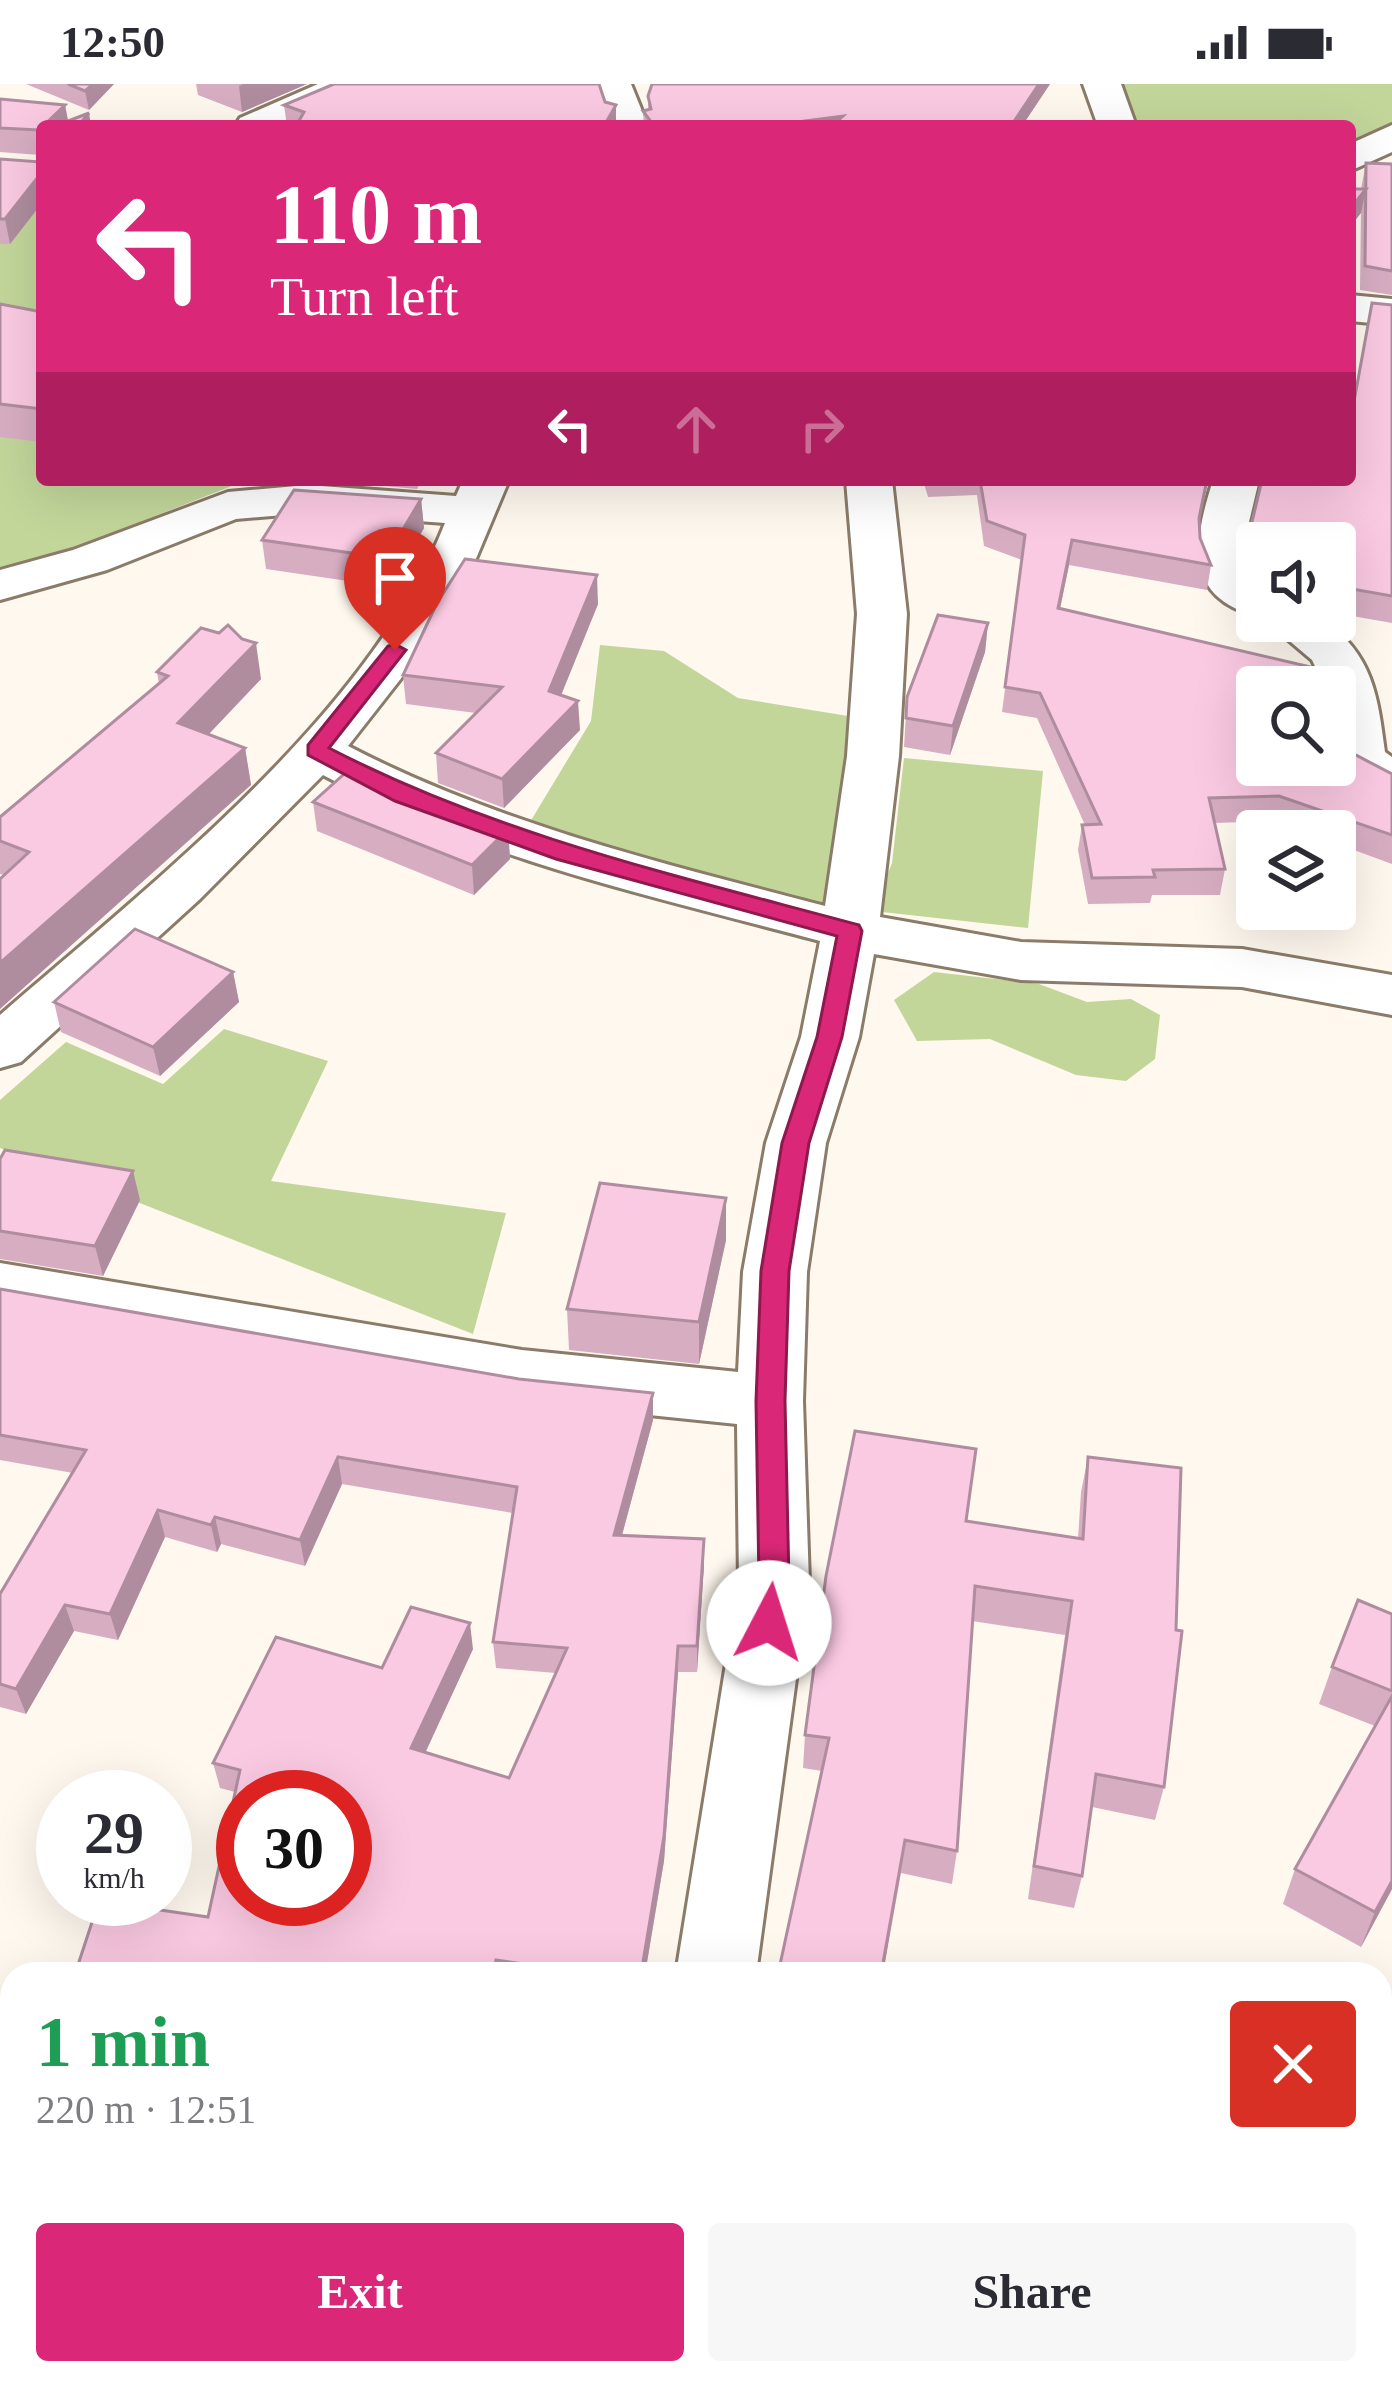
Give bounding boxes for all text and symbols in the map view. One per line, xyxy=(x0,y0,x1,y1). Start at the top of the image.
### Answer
text: 12:50 xyxy=(60,17,165,67)
icon: left xyxy=(72,168,228,324)
text: 110 m xyxy=(270,168,482,261)
text: Turn left xyxy=(270,267,459,327)
icon: left xyxy=(537,396,603,462)
icon: ahead xyxy=(663,396,729,462)
icon: right xyxy=(789,396,855,462)
map controls xyxy=(1236,522,1356,930)
button: sound xyxy=(1236,522,1356,642)
pin xyxy=(344,527,446,650)
icon: arrive xyxy=(362,545,428,611)
button: search xyxy=(1236,666,1356,786)
button: layers xyxy=(1236,810,1356,930)
position arrow xyxy=(706,1560,832,1686)
speed limit sign: 30 xyxy=(216,1770,372,1926)
text: 29 xyxy=(84,1800,144,1866)
text: km/h xyxy=(83,1861,145,1894)
button: close xyxy=(1230,2001,1356,2127)
text: 1 min xyxy=(36,2002,210,2082)
text: 220 m · 12:51 xyxy=(36,2088,256,2131)
button: Exit xyxy=(36,2223,684,2361)
button: Share xyxy=(708,2223,1356,2361)

